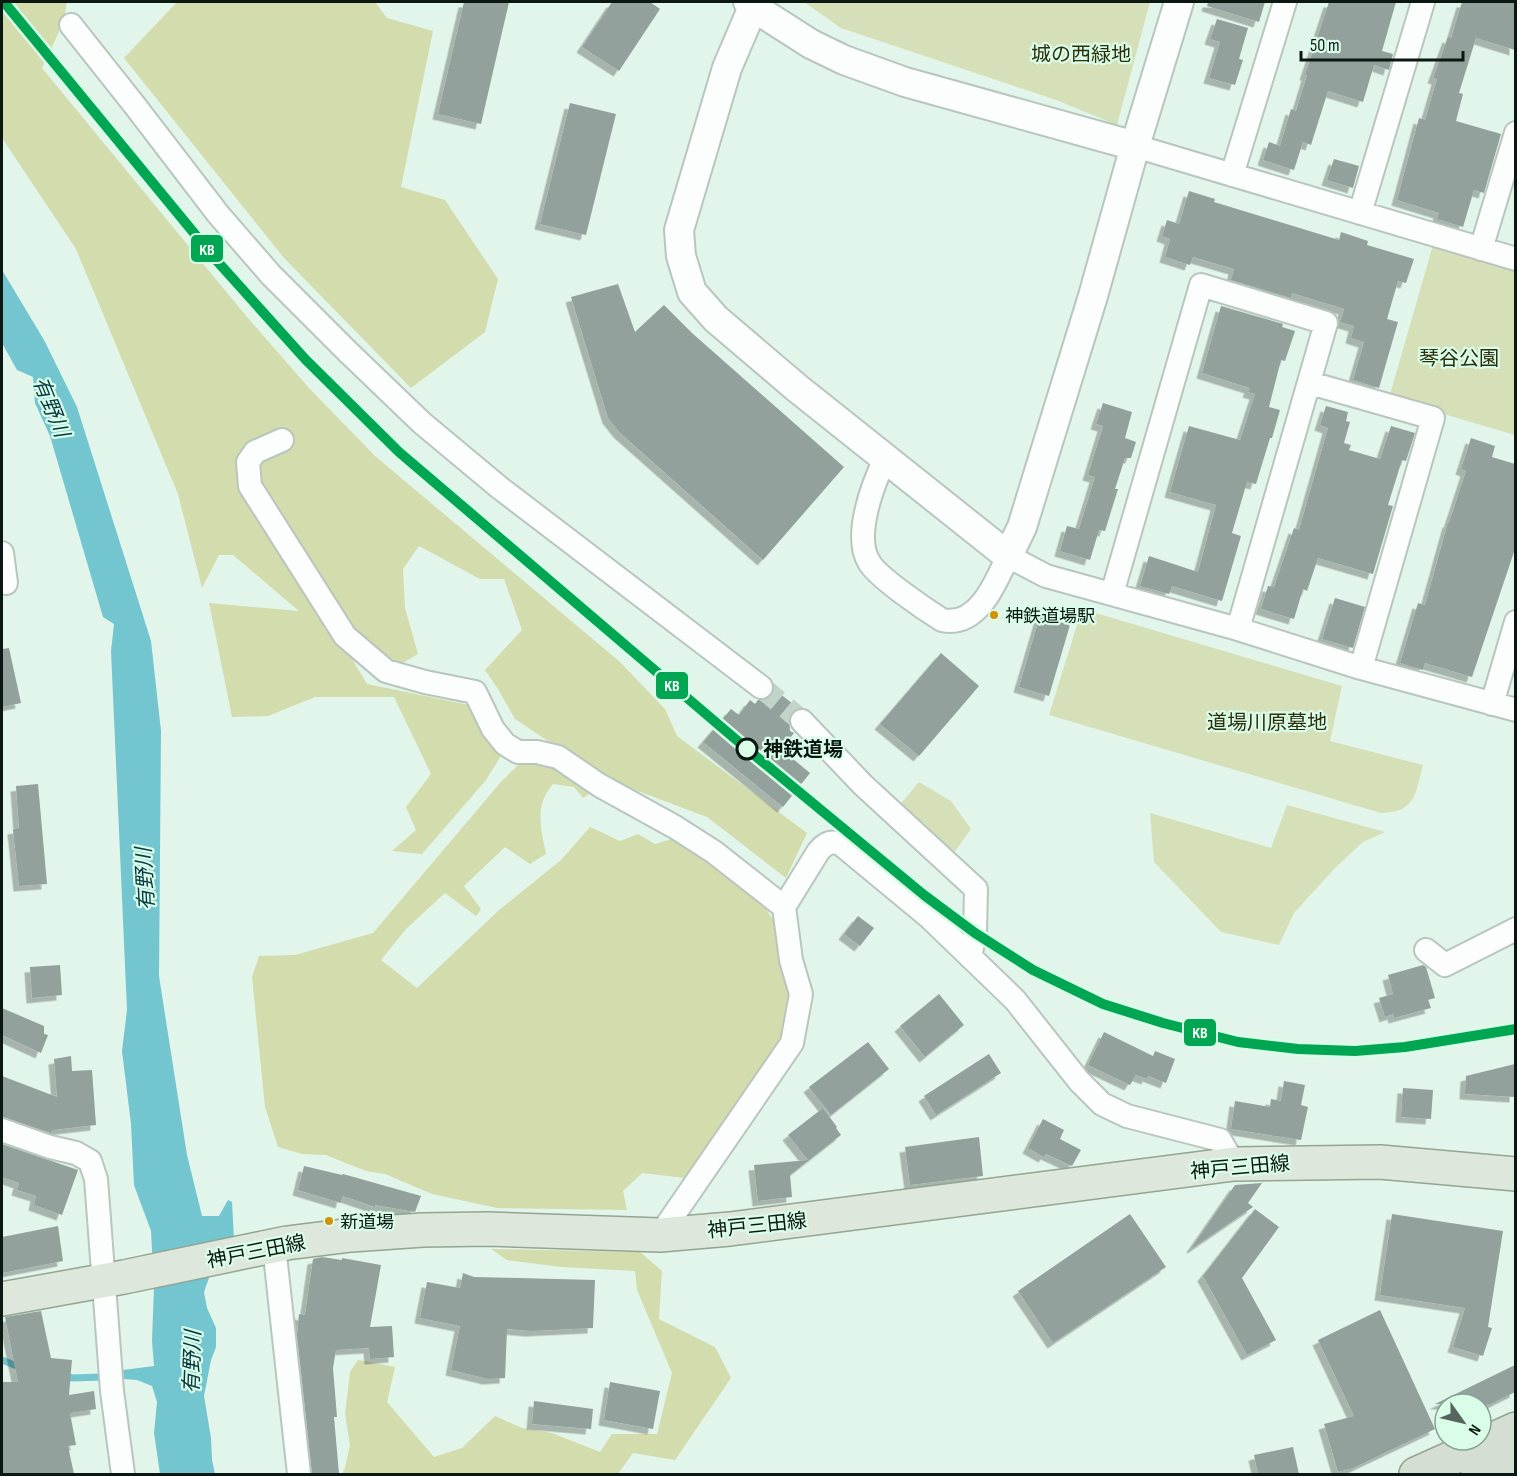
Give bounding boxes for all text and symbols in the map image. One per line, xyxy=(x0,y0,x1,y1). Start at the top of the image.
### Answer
scale bar xyxy=(1301,24,1463,62)
text: 50 m xyxy=(1310,35,1340,56)
park label: 城の西緑地 xyxy=(1031,43,1131,67)
line badge: KB xyxy=(190,234,224,263)
text: KB xyxy=(199,241,215,260)
park label: 琴谷公園 xyxy=(1419,347,1499,371)
water label: 有野川 xyxy=(27,373,75,443)
place label: 神鉄道場駅 xyxy=(1005,606,1095,627)
marker: 神鉄道場駅 xyxy=(988,609,1000,621)
line badge: KB xyxy=(655,671,689,700)
text: KB xyxy=(664,677,680,696)
park label: 道場川原墓地 xyxy=(1207,711,1327,735)
marker: 神鉄道場 xyxy=(736,738,758,760)
place label: 神鉄道場 xyxy=(763,738,843,762)
water label: 有野川 xyxy=(131,845,160,911)
line badge: KB xyxy=(1183,1018,1217,1047)
text: KB xyxy=(1192,1024,1208,1043)
street label: 神戸三田線 xyxy=(1189,1152,1291,1184)
street label: 神戸三田線 xyxy=(706,1209,808,1243)
place label: 新道場 xyxy=(340,1212,394,1233)
marker: 新道場 xyxy=(323,1215,335,1227)
street label: 神戸三田線 xyxy=(205,1231,308,1273)
water label: 有野川 xyxy=(179,1328,206,1394)
north arrow xyxy=(1433,1392,1493,1452)
text: N xyxy=(1464,1421,1484,1438)

